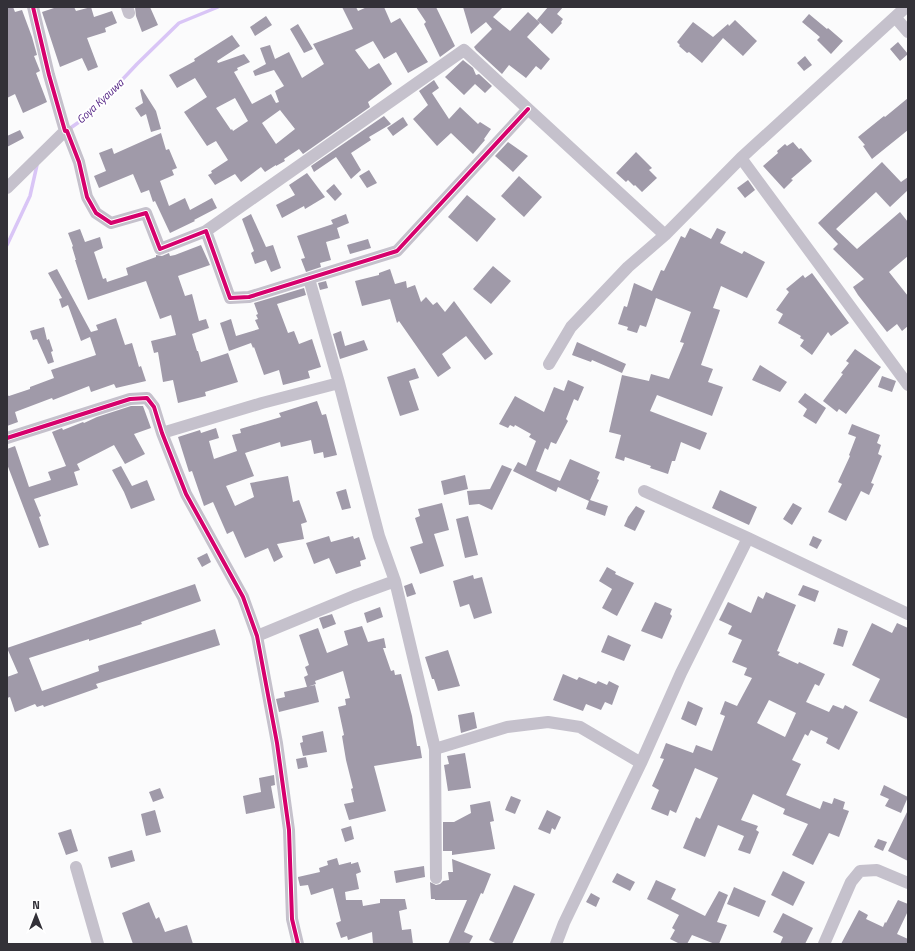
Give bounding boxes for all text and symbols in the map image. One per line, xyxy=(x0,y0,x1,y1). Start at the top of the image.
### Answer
water label: Goya Kyauwa xyxy=(73,75,127,127)
north arrow xyxy=(16,895,56,935)
text: N xyxy=(32,897,40,913)

